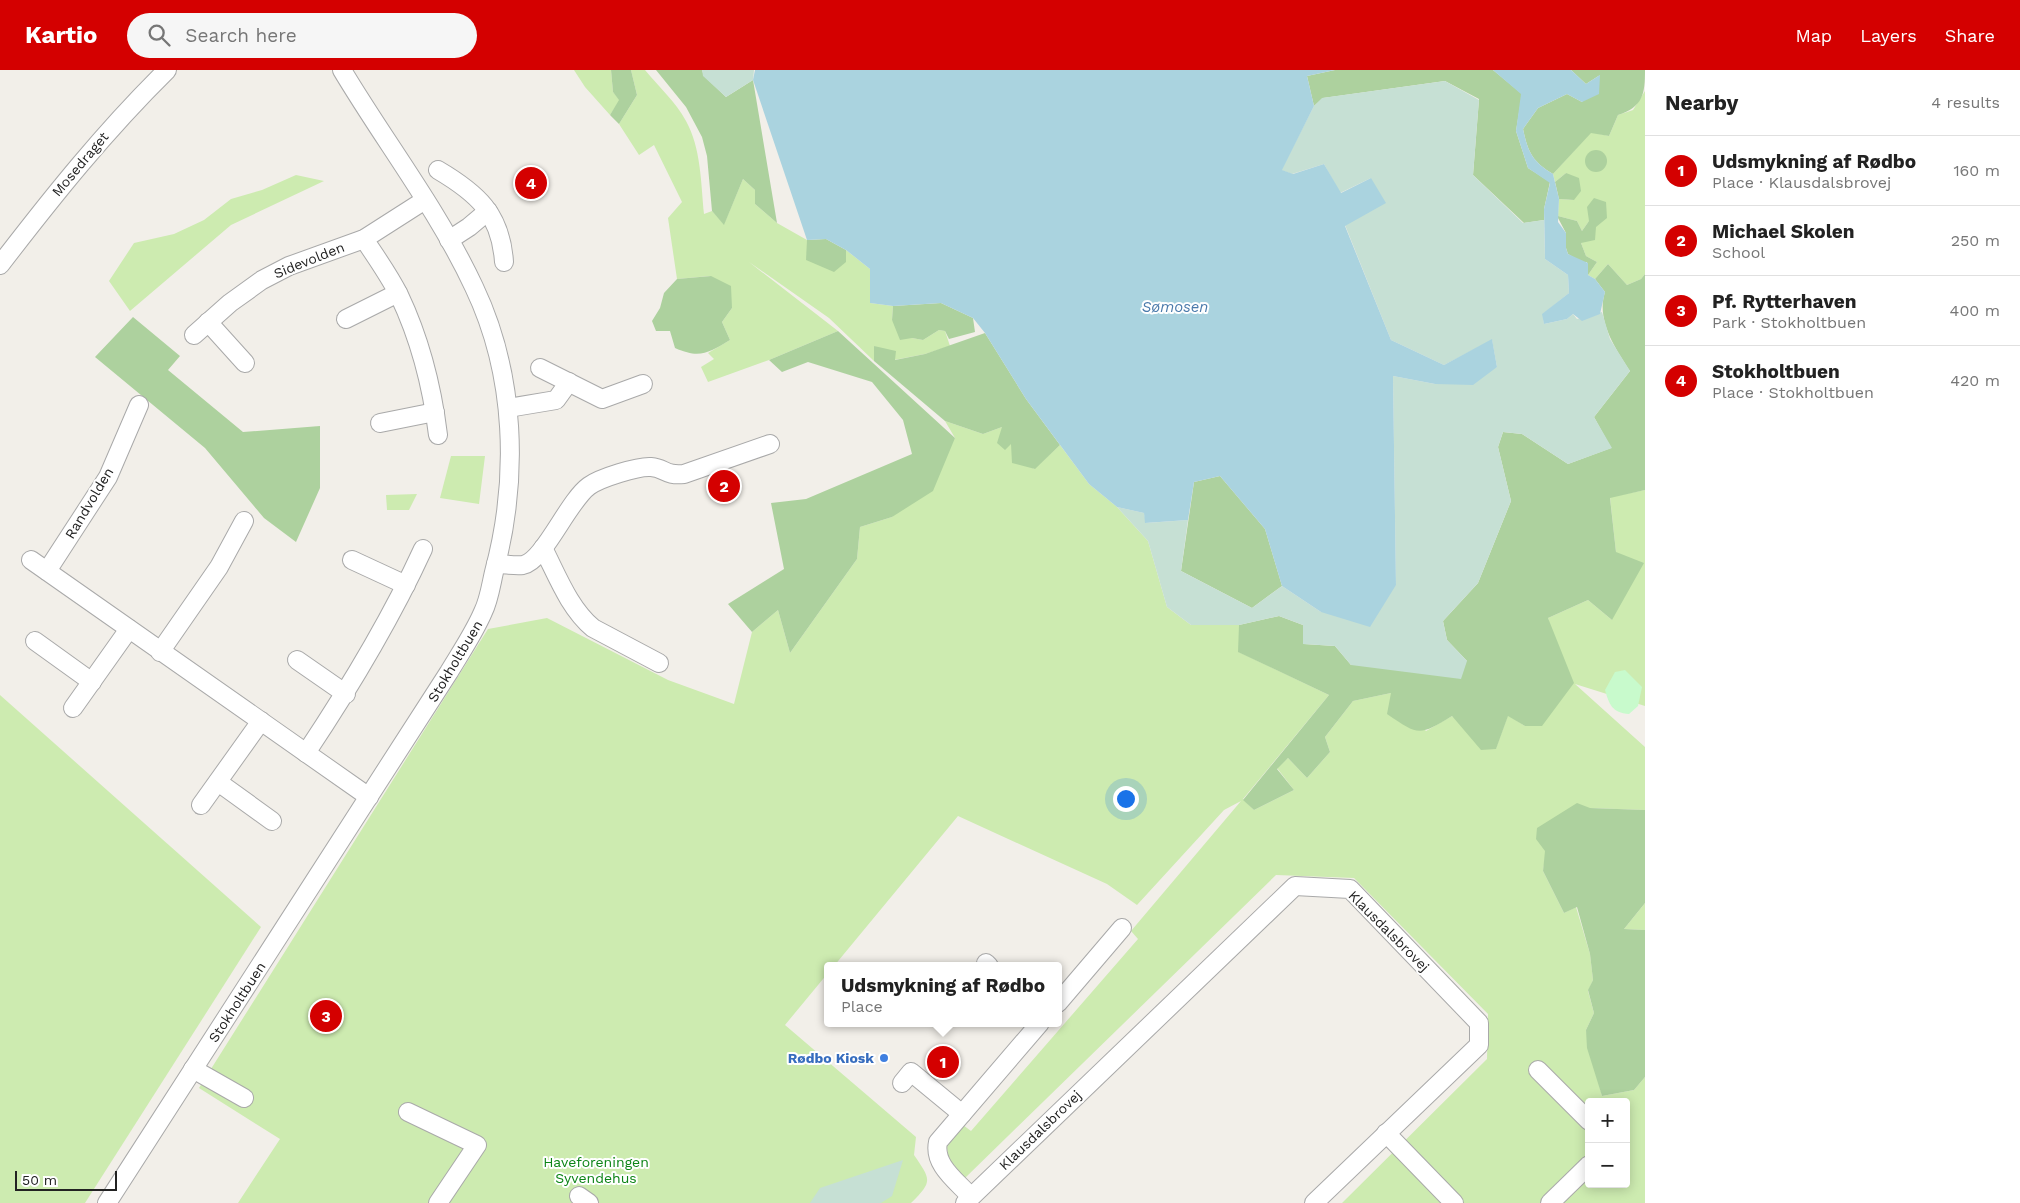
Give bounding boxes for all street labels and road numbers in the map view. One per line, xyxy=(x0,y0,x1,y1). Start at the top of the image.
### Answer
street label: Mosedraget xyxy=(48,128,112,199)
street label: Sidevolden xyxy=(271,239,347,281)
street label: Randvolden xyxy=(61,465,117,541)
street label: Stokholtbuen xyxy=(424,617,486,705)
street label: Klausdalsbrovej xyxy=(1345,887,1433,975)
street label: Stokholtbuen xyxy=(205,959,269,1045)
street label: Klausdalsbrovej xyxy=(996,1087,1084,1173)

